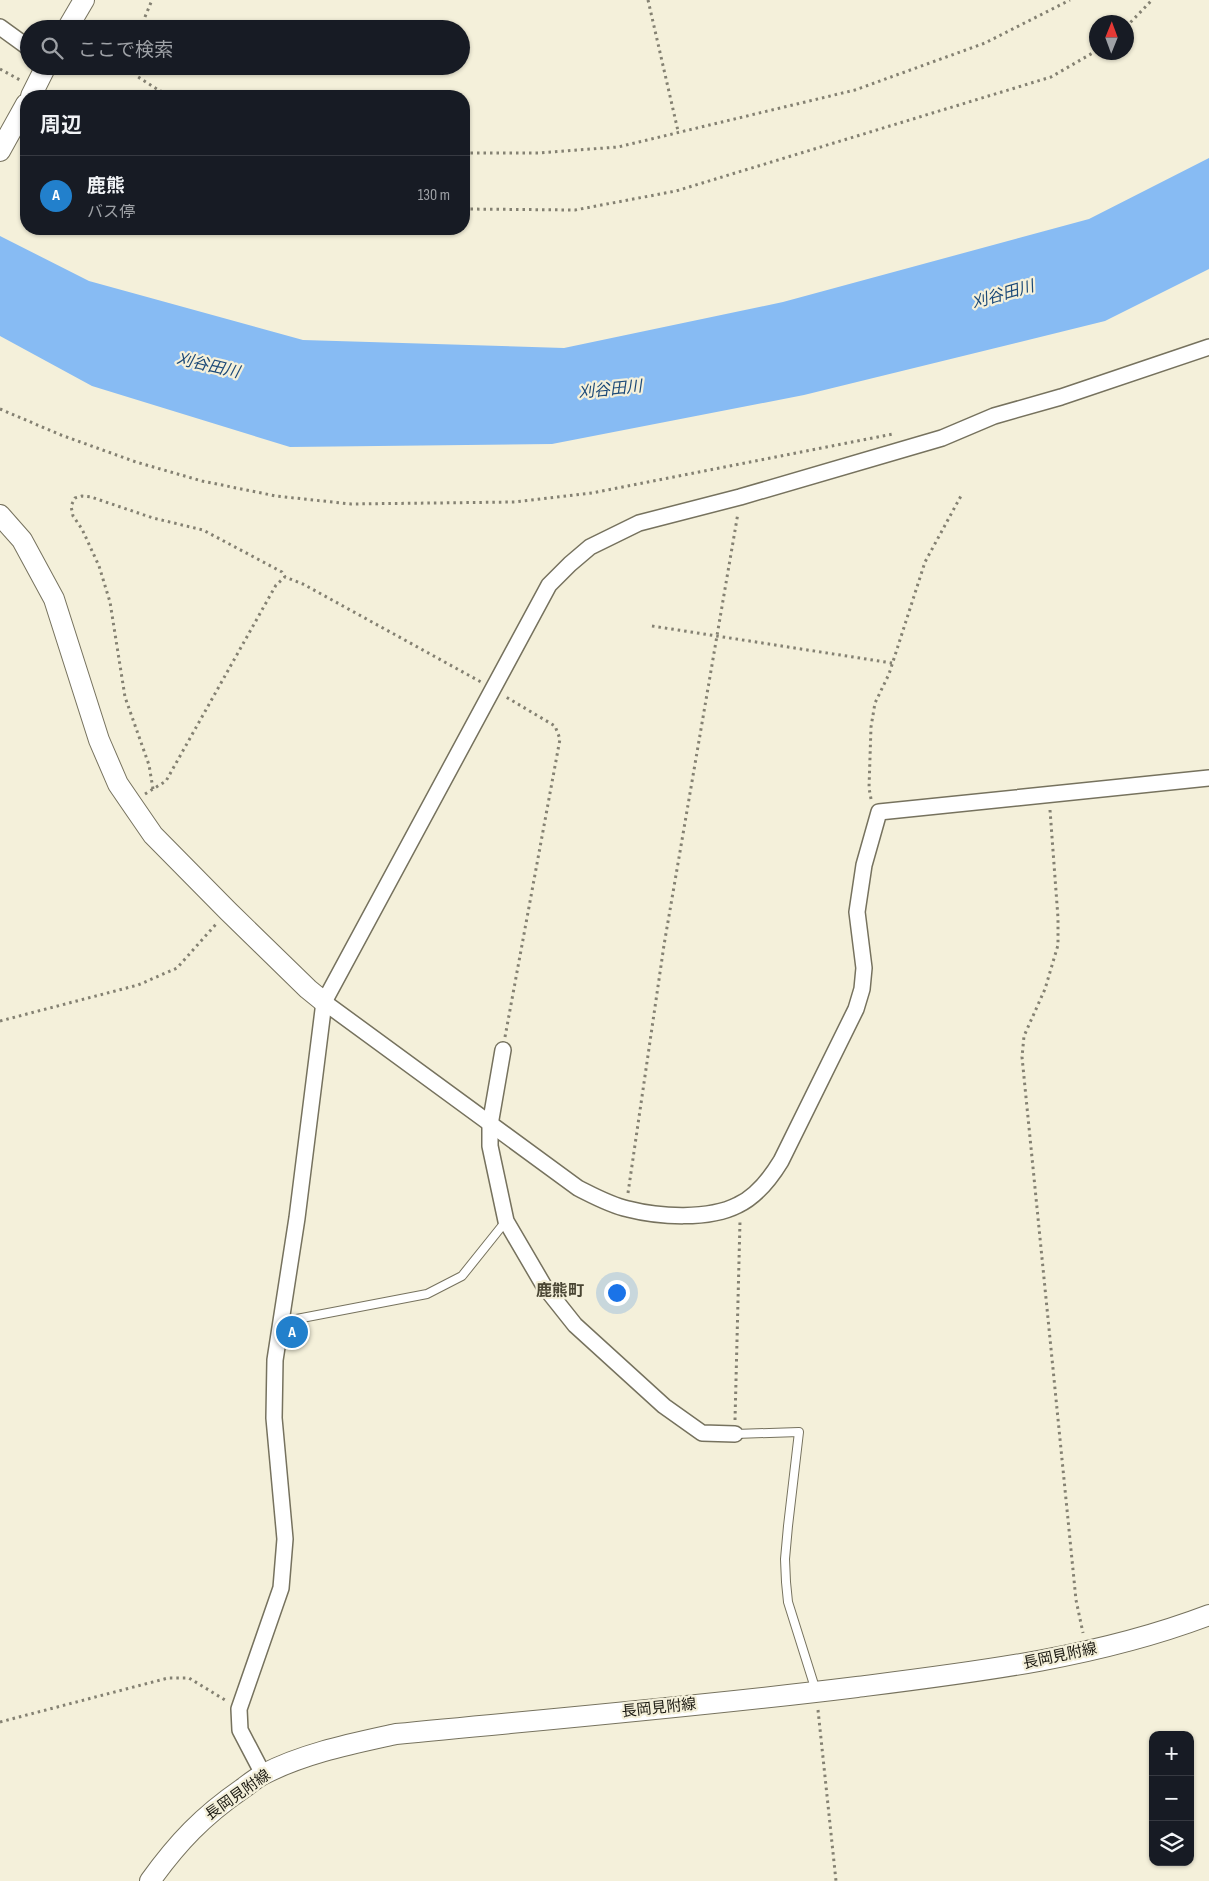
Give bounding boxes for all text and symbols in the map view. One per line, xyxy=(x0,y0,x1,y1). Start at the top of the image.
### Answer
north arrow xyxy=(1089,15,1134,60)
search box xyxy=(20,20,470,75)
icon: search xyxy=(38,34,66,62)
text: ここで検索 xyxy=(78,39,173,62)
text: 周辺 xyxy=(40,113,82,138)
text: 鹿熊 xyxy=(87,175,125,198)
text: A xyxy=(52,186,60,205)
text: 130 m xyxy=(418,186,450,205)
text: バス停 xyxy=(87,203,135,222)
water label: 刈谷田川 xyxy=(970,276,1038,313)
water label: 刈谷田川 xyxy=(175,350,243,383)
water label: 刈谷田川 xyxy=(577,377,645,403)
your location xyxy=(604,1280,630,1306)
district label: 鹿熊町 xyxy=(536,1281,584,1301)
pin: A xyxy=(276,1313,308,1351)
street label: 長岡見附線 xyxy=(1021,1639,1099,1673)
street label: 長岡見附線 xyxy=(621,1695,697,1721)
map controls xyxy=(1149,1731,1194,1866)
button: + xyxy=(1149,1731,1194,1776)
street label: 長岡見附線 xyxy=(202,1766,274,1824)
button: − xyxy=(1149,1776,1194,1821)
button: layers xyxy=(1149,1821,1194,1866)

